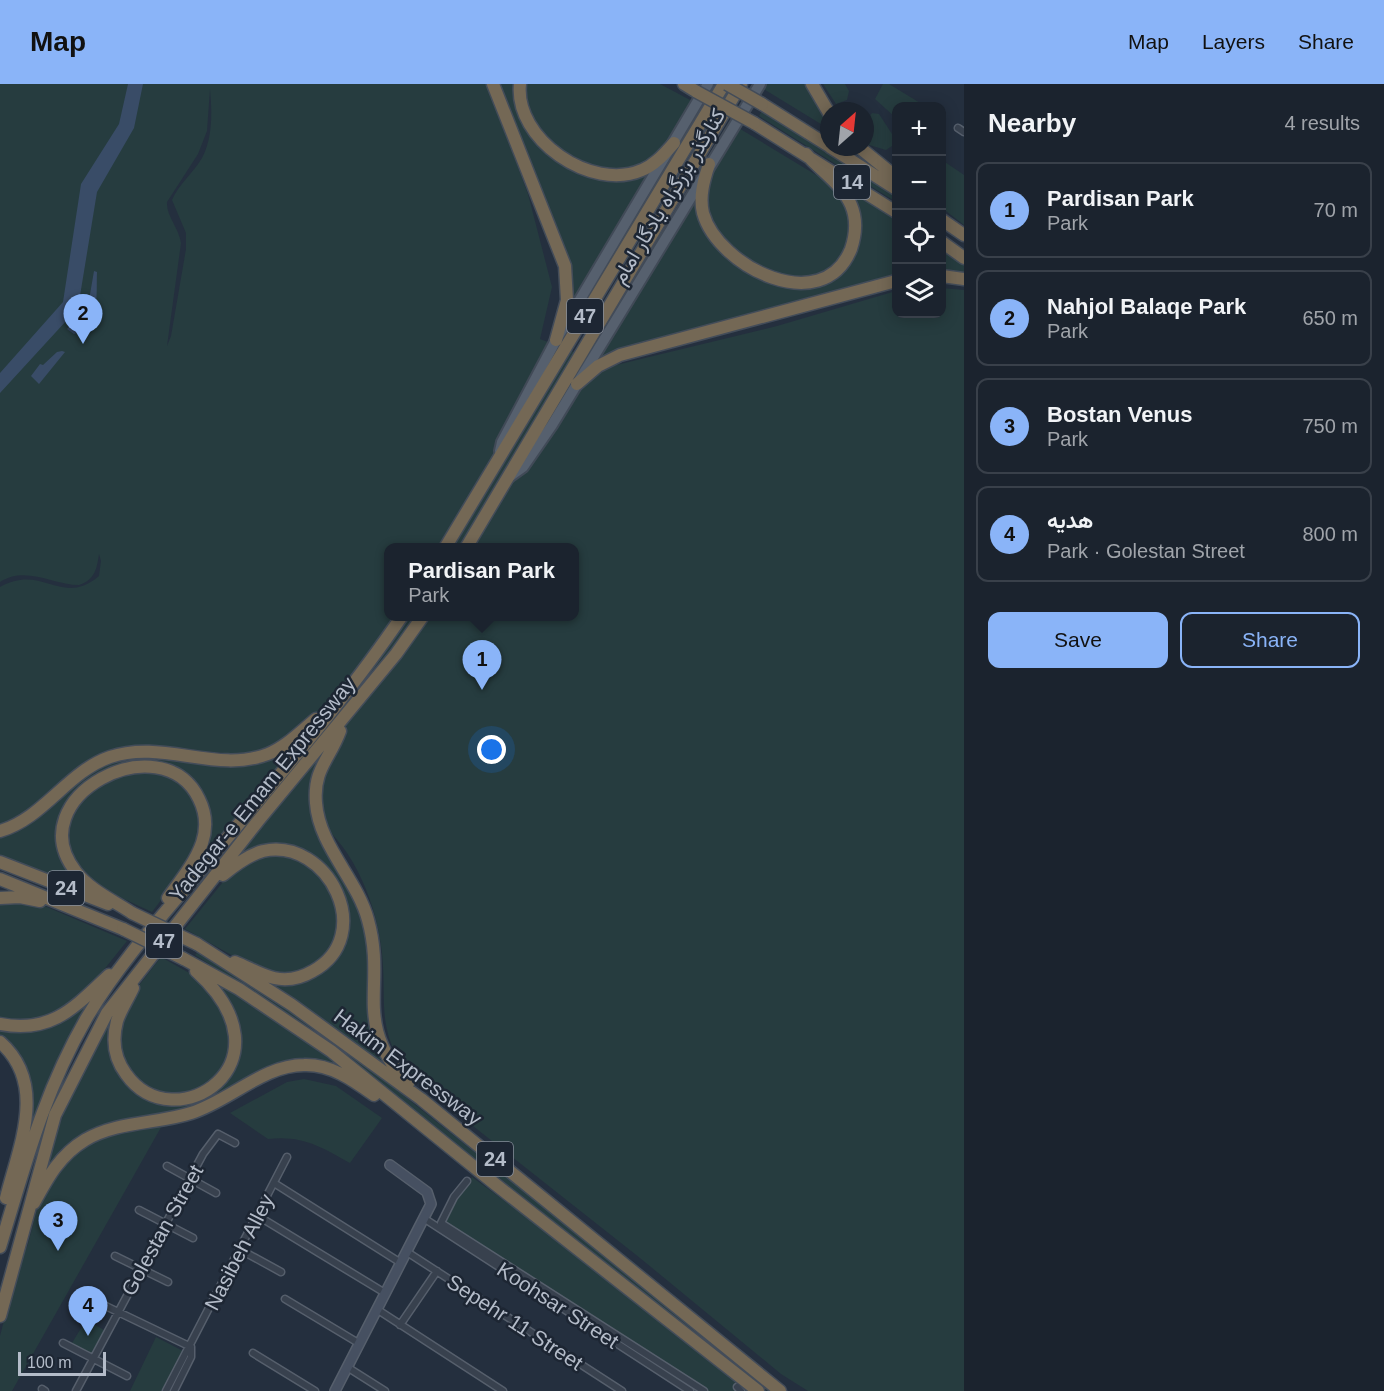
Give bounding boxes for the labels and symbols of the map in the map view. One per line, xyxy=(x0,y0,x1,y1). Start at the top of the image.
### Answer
north arrow xyxy=(820,102,874,156)
street label: کنارگذر بزرگراه یادگار امام xyxy=(607,104,732,289)
road number: 14 xyxy=(834,165,870,199)
pin: 2 xyxy=(64,294,103,344)
road number: 47 xyxy=(567,299,603,333)
pin: 1 xyxy=(462,640,502,690)
street label: Yadegar-e Emam Expressway xyxy=(164,672,360,906)
your location xyxy=(477,735,506,764)
road number: 24 xyxy=(48,871,84,905)
road number: 47 xyxy=(146,924,182,958)
street label: Hakim Expressway xyxy=(330,1004,487,1130)
road number: 24 xyxy=(477,1142,513,1176)
street label: Golestan Street xyxy=(117,1160,208,1299)
street label: Nasibeh Alley xyxy=(200,1190,278,1314)
pin: 3 xyxy=(38,1202,78,1251)
street label: Koohsar Street xyxy=(493,1257,623,1353)
street label: Sepehr 11 Street xyxy=(443,1270,587,1375)
pin: 4 xyxy=(68,1286,107,1336)
scale bar xyxy=(18,1349,106,1376)

